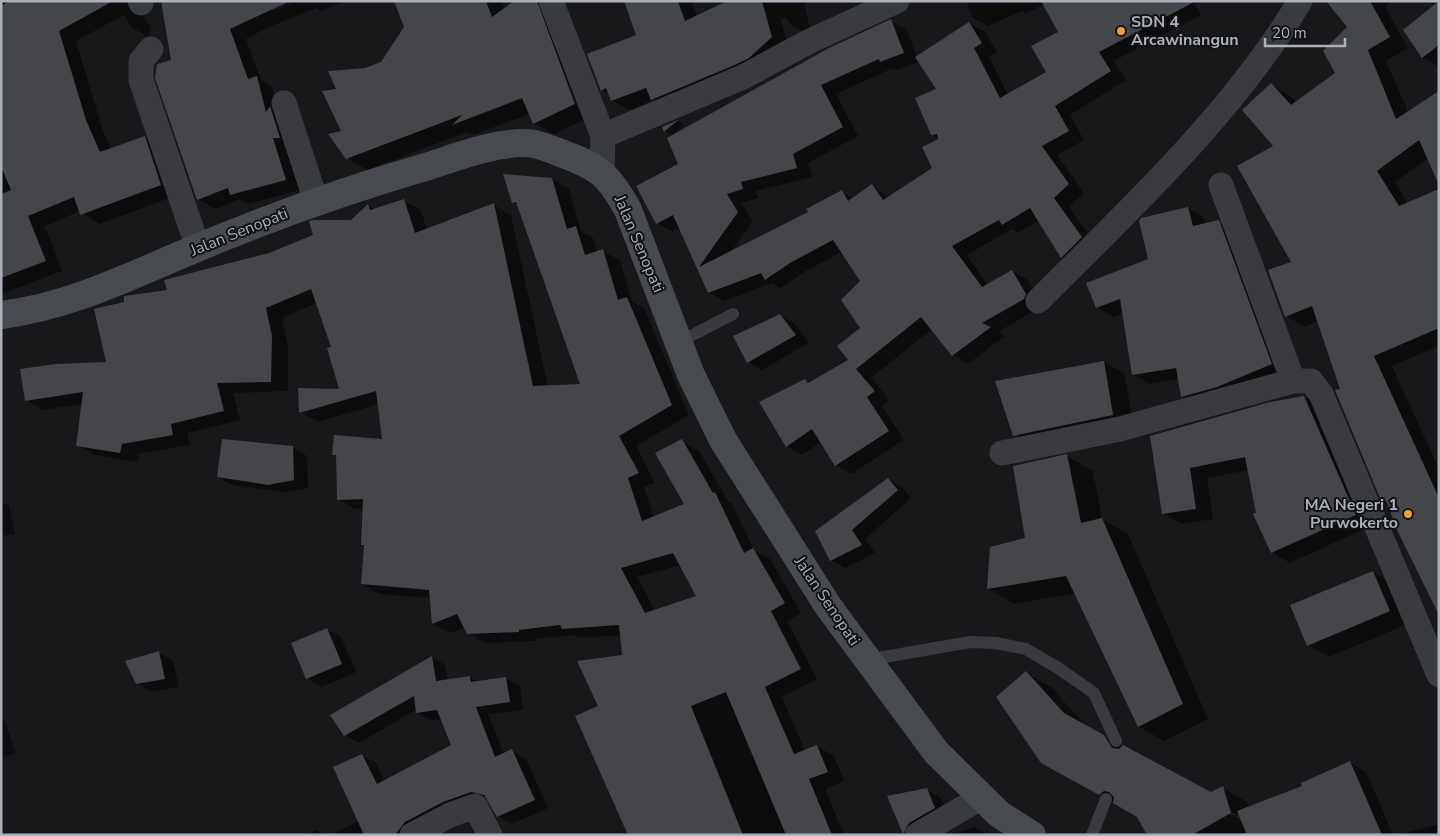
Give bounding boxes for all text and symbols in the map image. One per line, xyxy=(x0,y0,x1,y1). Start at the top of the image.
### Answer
place label: SDN 4 Arcawinangun xyxy=(1131,11,1239,51)
scale bar xyxy=(1265,15,1345,47)
text: 20 m xyxy=(1272,23,1307,43)
marker: SDN 4 Arcawinangun xyxy=(1115,25,1127,37)
street label: Jalan Senopati xyxy=(608,191,669,296)
street label: Jalan Senopati xyxy=(186,202,291,262)
place label: MA Negeri 1 Purwokerto xyxy=(1305,494,1398,534)
marker: MA Negeri 1 Purwokerto xyxy=(1402,508,1414,520)
street label: Jalan Senopati xyxy=(788,551,865,650)

